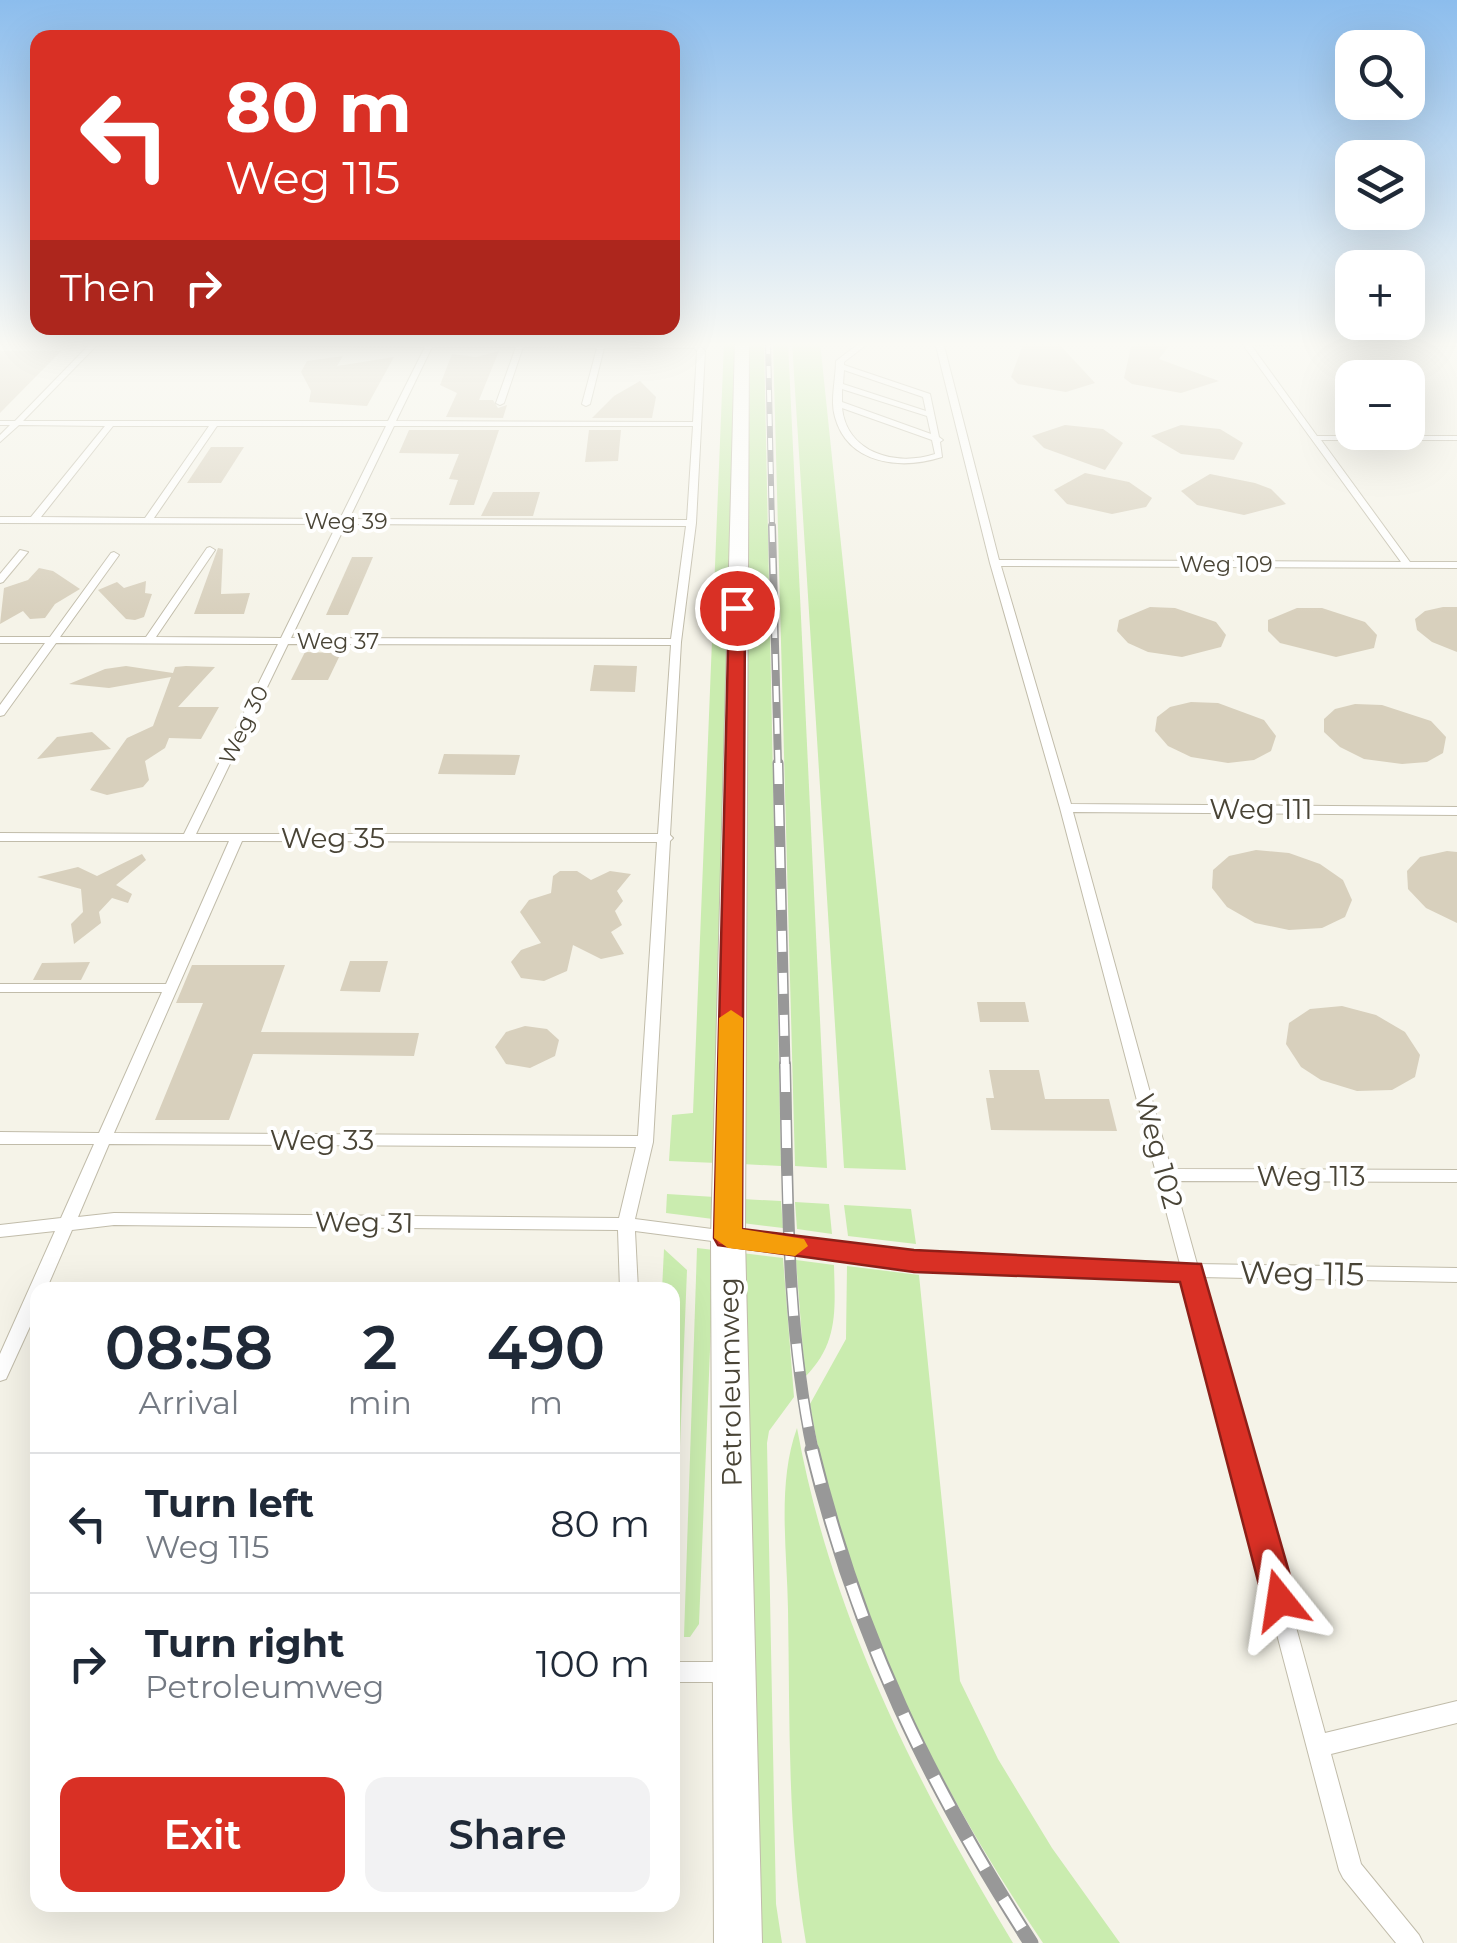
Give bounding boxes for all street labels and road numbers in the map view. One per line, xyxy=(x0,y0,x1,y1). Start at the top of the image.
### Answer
street label: Weg 39 xyxy=(304,508,388,535)
street label: Weg 109 xyxy=(1179,551,1273,578)
street label: Weg 37 xyxy=(297,628,379,655)
street label: Weg 30 xyxy=(213,681,275,769)
street label: Weg 111 xyxy=(1209,792,1313,826)
street label: Weg 35 xyxy=(281,821,385,855)
street label: Weg 102 xyxy=(1127,1090,1191,1212)
street label: Weg 33 xyxy=(270,1123,374,1157)
street label: Weg 113 xyxy=(1256,1159,1366,1193)
street label: Weg 31 xyxy=(314,1204,414,1240)
street label: Weg 115 xyxy=(1239,1252,1365,1294)
street label: Petroleumweg xyxy=(711,1277,749,1487)

